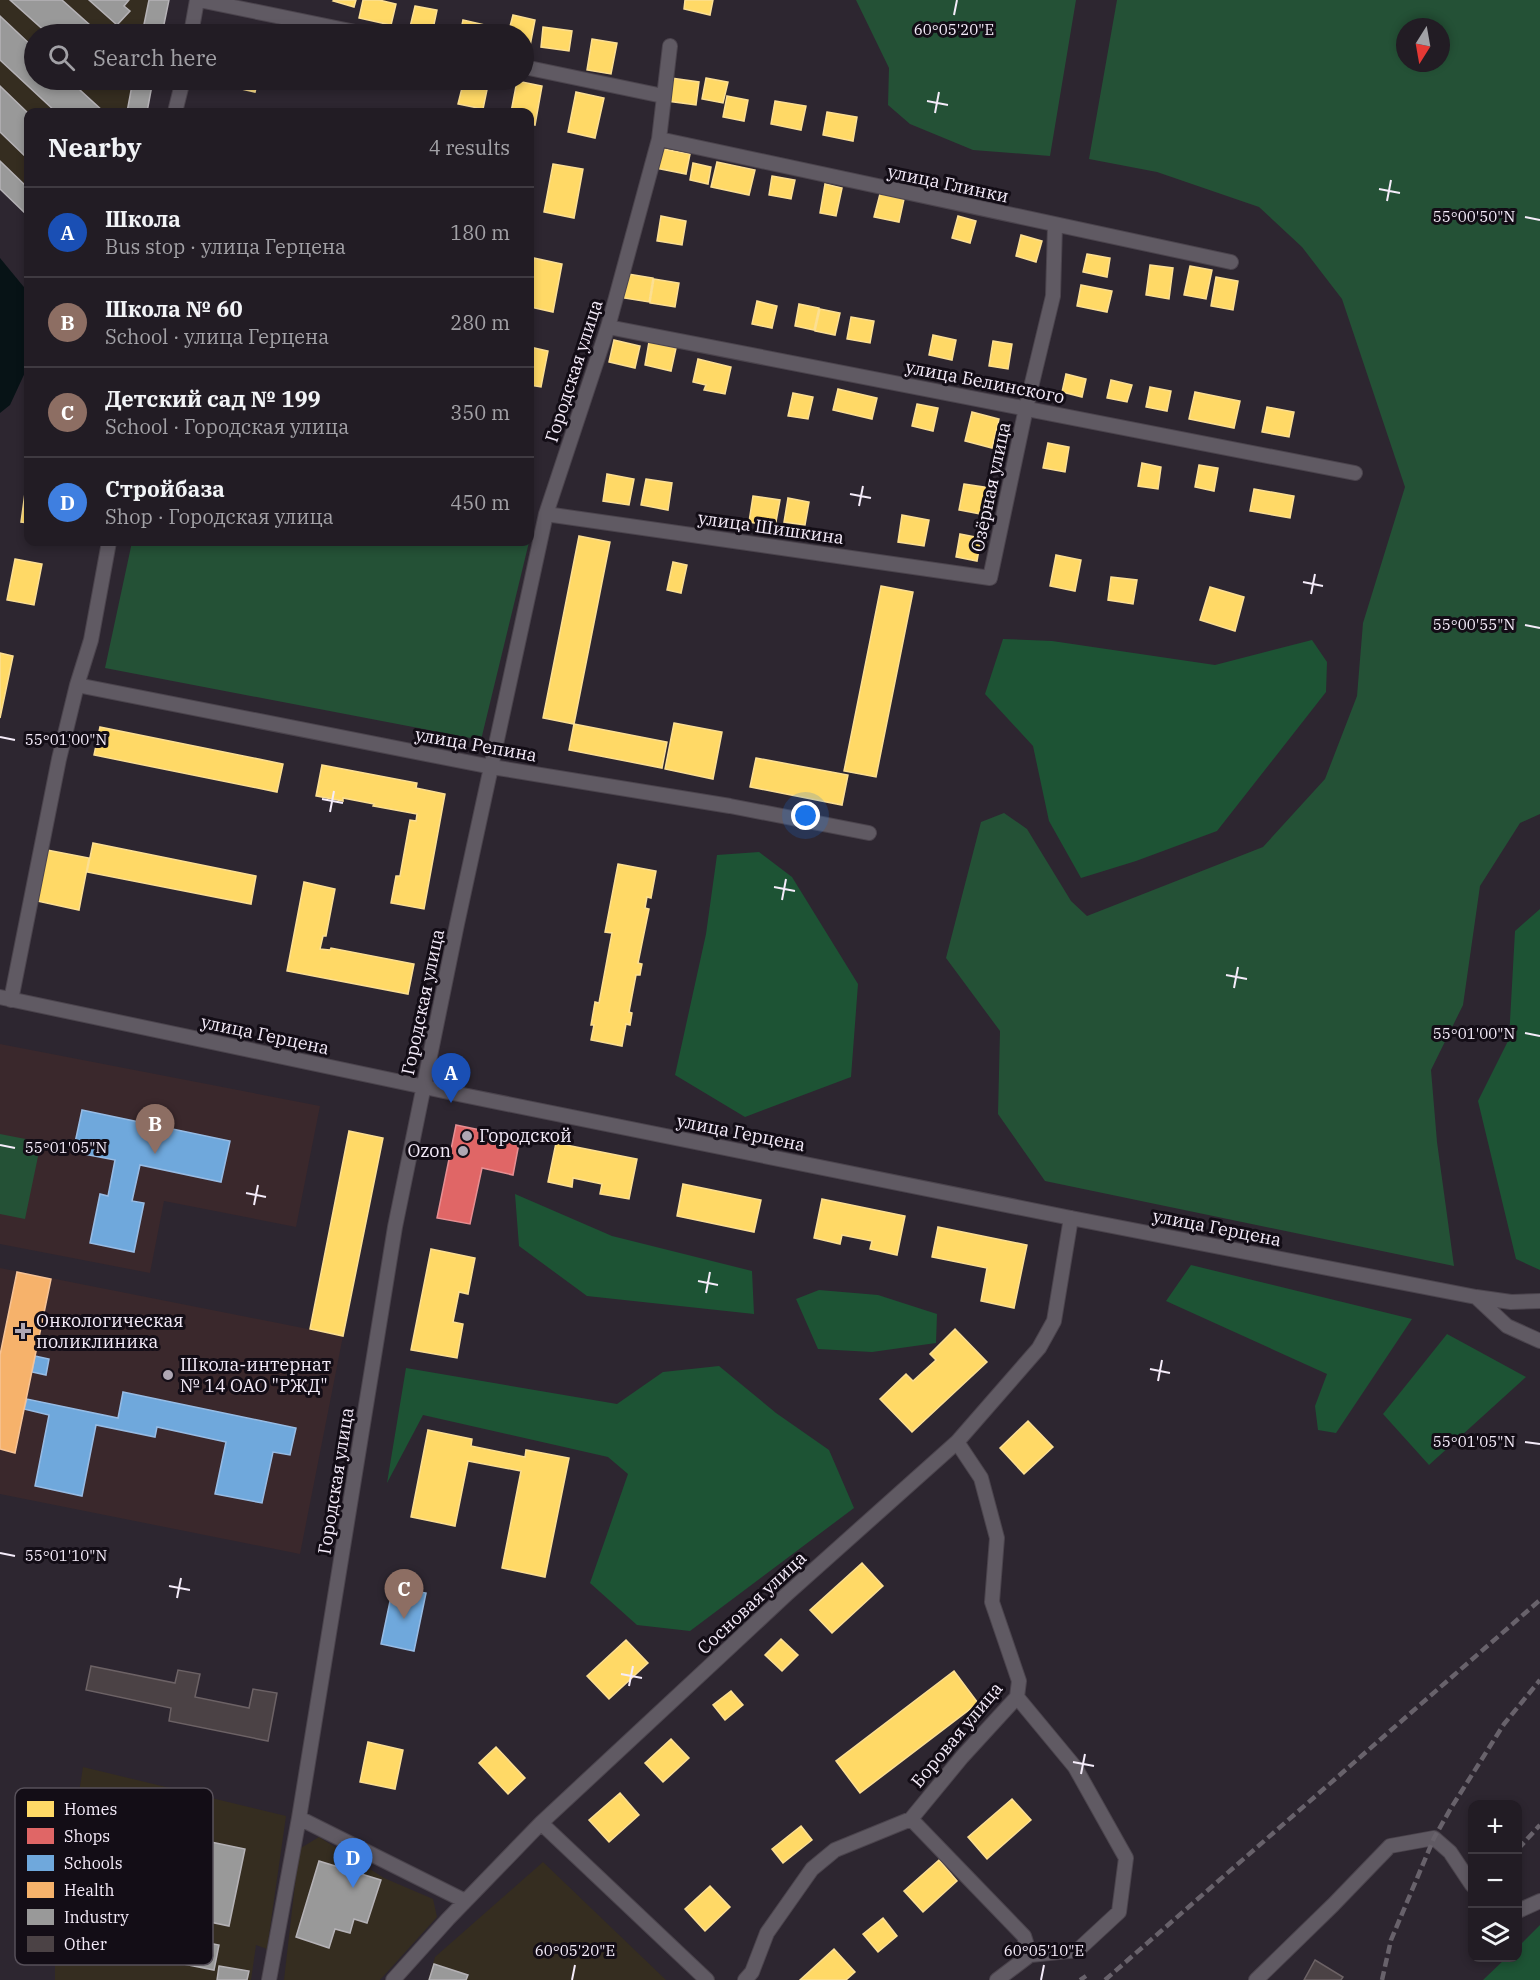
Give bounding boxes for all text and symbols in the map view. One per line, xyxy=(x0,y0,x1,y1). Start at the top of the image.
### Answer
north arrow xyxy=(1396,18,1450,72)
text: 60°05'20"E xyxy=(914,20,994,39)
search box xyxy=(24,24,534,90)
icon: search xyxy=(45,41,78,74)
text: Search here xyxy=(93,43,217,72)
text: Nearby xyxy=(48,130,142,164)
text: 4 results xyxy=(429,134,510,161)
street label: улица Глинки xyxy=(885,159,1011,208)
text: Школа xyxy=(105,204,181,233)
text: 55°00'50"N xyxy=(1433,207,1515,226)
text: A xyxy=(61,219,74,246)
text: 180 m xyxy=(450,219,510,246)
text: Bus stop · улица Герцена xyxy=(105,233,346,260)
text: Школа № 60 xyxy=(105,294,243,323)
street label: Городская улица xyxy=(540,296,607,445)
text: B xyxy=(60,309,75,336)
text: 280 m xyxy=(450,309,510,336)
text: School · улица Герцена xyxy=(105,323,329,350)
street label: улица Белинского xyxy=(904,355,1067,408)
text: Детский сад № 199 xyxy=(105,384,321,413)
text: C xyxy=(61,399,74,426)
text: 350 m xyxy=(450,399,510,426)
text: School · Городская улица xyxy=(105,413,349,440)
street label: Озёрная улица xyxy=(966,420,1016,554)
text: Стройбаза xyxy=(105,474,225,503)
text: D xyxy=(60,489,75,516)
text: 450 m xyxy=(450,489,510,516)
text: Shop · Городская улица xyxy=(105,503,334,530)
street label: улица Шишкина xyxy=(697,506,846,549)
text: 55°00'55"N xyxy=(1433,615,1515,634)
street label: улица Репина xyxy=(413,722,539,767)
text: 55°01'00"N xyxy=(25,730,107,749)
your location xyxy=(791,801,820,830)
street label: Городская улица xyxy=(396,927,449,1077)
street label: улица Герцена xyxy=(199,1010,331,1059)
text: 55°01'00"N xyxy=(1433,1024,1515,1043)
pin: A xyxy=(432,1054,470,1103)
pin: B xyxy=(136,1104,174,1154)
street label: улица Герцена xyxy=(675,1109,808,1156)
place label: Городской xyxy=(479,1124,572,1147)
marker: Городской xyxy=(460,1129,474,1143)
text: 55°01'05"N xyxy=(25,1138,107,1157)
place label: Ozon xyxy=(407,1139,451,1162)
marker: Ozon xyxy=(456,1144,470,1158)
street label: улица Герцена xyxy=(1151,1204,1284,1251)
place label: Онкологическая поликлиника xyxy=(36,1309,184,1353)
marker: Онкологическая поликлиника xyxy=(14,1322,32,1340)
place label: Школа-интернат № 14 ОАО "РЖД" xyxy=(180,1353,331,1397)
marker: Школа-интернат № 14 ОАО "РЖД" xyxy=(161,1368,175,1382)
street label: Городская улица xyxy=(313,1406,359,1556)
text: 55°01'05"N xyxy=(1433,1432,1515,1451)
text: 55°01'10"N xyxy=(25,1546,107,1565)
street label: Сосновая улица xyxy=(692,1546,811,1659)
pin: C xyxy=(384,1570,424,1619)
street label: Боровая улица xyxy=(906,1677,1008,1792)
legend xyxy=(15,1788,213,1965)
text: Homes xyxy=(64,1799,117,1819)
map controls xyxy=(1468,1800,1522,1962)
button: + xyxy=(1468,1800,1522,1854)
text: Shops xyxy=(64,1826,110,1846)
pin: D xyxy=(334,1838,372,1888)
text: Schools xyxy=(64,1853,122,1873)
button: − xyxy=(1468,1854,1522,1908)
text: Health xyxy=(64,1880,115,1900)
text: Industry xyxy=(64,1907,129,1927)
button: layers xyxy=(1468,1908,1522,1962)
text: Other xyxy=(64,1934,107,1954)
text: 60°05'20"E xyxy=(535,1941,615,1960)
text: 60°05'10"E xyxy=(1004,1941,1084,1960)

